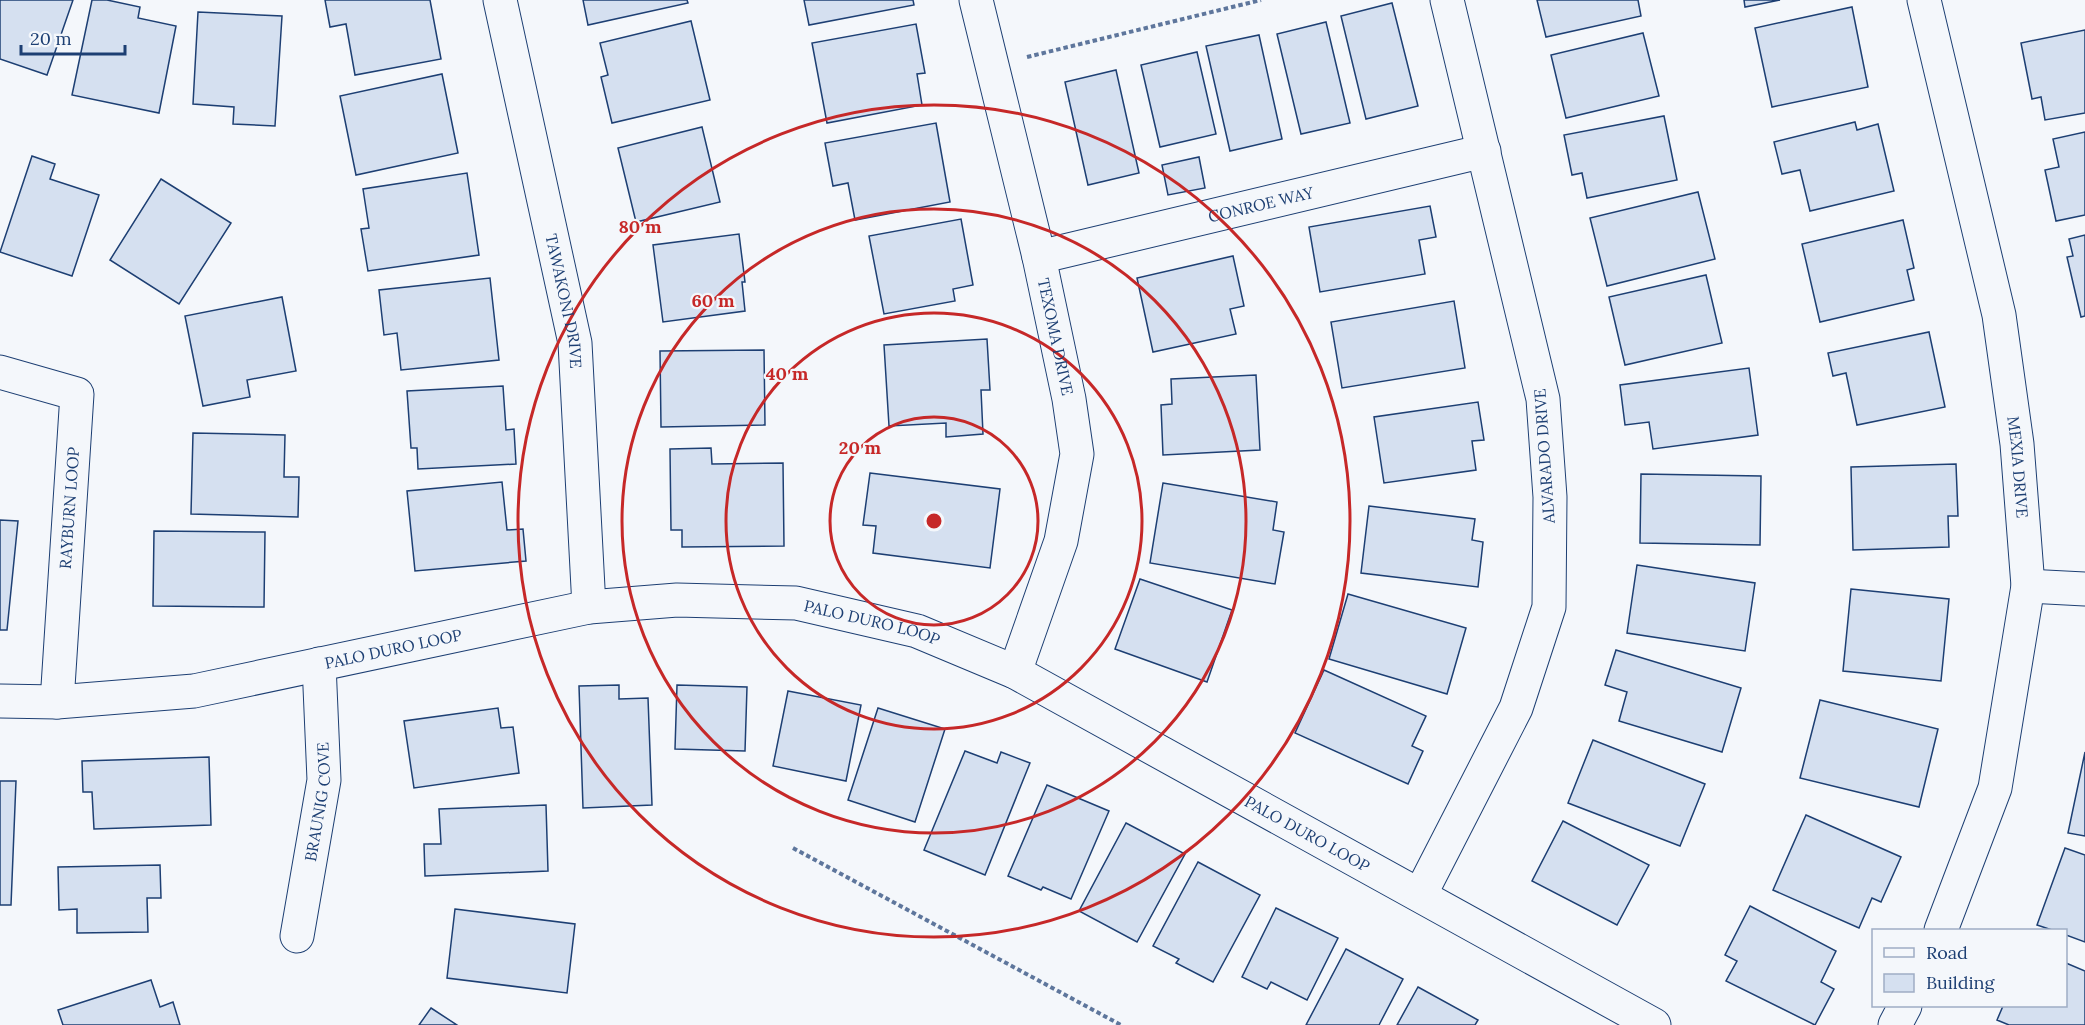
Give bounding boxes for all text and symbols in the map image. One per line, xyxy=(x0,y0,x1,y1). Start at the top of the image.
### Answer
scale bar xyxy=(21,18,124,56)
text: 20 m xyxy=(30,27,72,50)
street label: CONROE WAY xyxy=(1206,182,1316,226)
text: 80 m xyxy=(618,215,662,238)
street label: TAWAKONI DRIVE xyxy=(541,232,586,369)
street label: TEXOMA DRIVE xyxy=(1034,276,1078,397)
text: 60 m xyxy=(691,289,735,312)
text: 40 m xyxy=(766,362,809,385)
street label: ALVARADO DRIVE xyxy=(1529,388,1559,525)
street label: MEXIA DRIVE xyxy=(2003,415,2033,519)
text: 20 m xyxy=(839,436,882,459)
street label: RAYBURN LOOP xyxy=(55,446,83,570)
centre of rings xyxy=(924,511,944,531)
street label: PALO DURO LOOP xyxy=(802,595,943,650)
street label: PALO DURO LOOP xyxy=(323,624,464,673)
street label: BRAUNIG COVE xyxy=(300,742,335,863)
street label: PALO DURO LOOP xyxy=(1241,791,1374,876)
legend xyxy=(1872,929,2067,1007)
text: Road xyxy=(1926,941,1968,964)
text: Building xyxy=(1926,971,1996,994)

